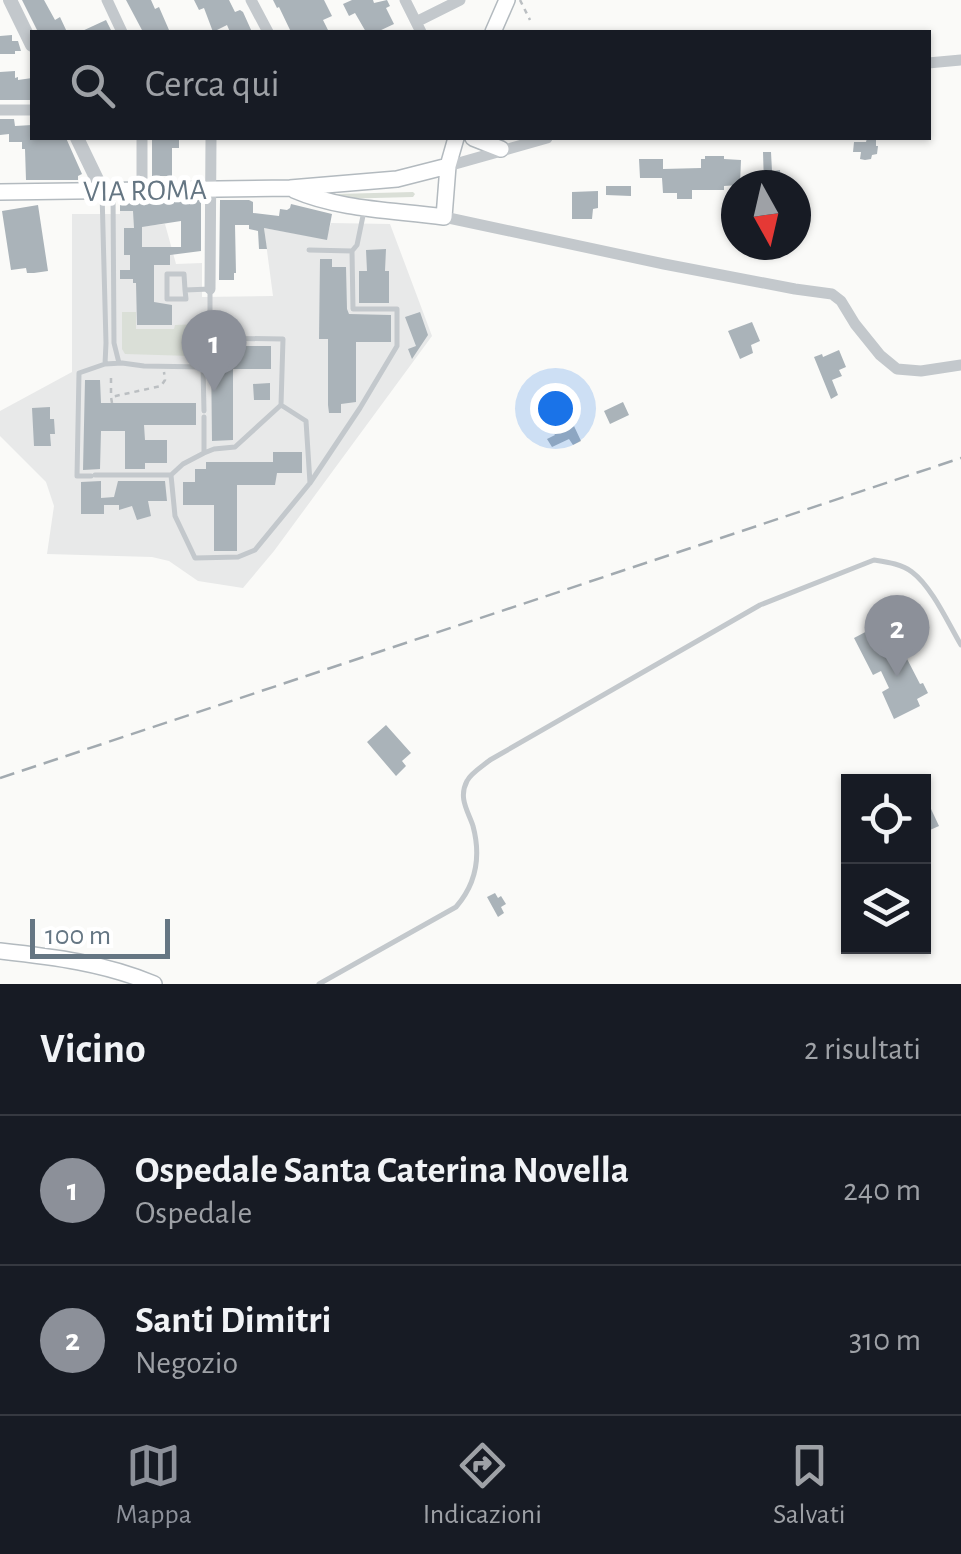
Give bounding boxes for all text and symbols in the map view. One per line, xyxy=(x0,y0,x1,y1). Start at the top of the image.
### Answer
search box xyxy=(30,30,931,140)
icon: search xyxy=(65,58,120,113)
text: Cerca qui xyxy=(145,66,280,104)
north arrow xyxy=(721,170,811,260)
street label: VIA ROMA xyxy=(83,175,207,207)
pin: 1 xyxy=(182,310,246,392)
your location xyxy=(530,383,581,434)
pin: 2 xyxy=(864,594,930,677)
map controls xyxy=(841,774,931,954)
button: locate xyxy=(841,774,931,864)
button: layers xyxy=(841,864,931,954)
scale bar xyxy=(30,914,170,958)
text: 100 m xyxy=(45,922,111,950)
text: Vicino xyxy=(40,1028,146,1070)
text: 2 risultati xyxy=(804,1033,921,1065)
text: Ospedale Santa Caterina Novella xyxy=(135,1152,629,1190)
text: 1 xyxy=(67,1174,78,1206)
text: 240 m xyxy=(843,1174,921,1206)
text: Ospedale xyxy=(135,1197,252,1229)
text: Santi Dimitri xyxy=(135,1302,331,1340)
text: 2 xyxy=(65,1324,80,1356)
text: 310 m xyxy=(849,1324,921,1356)
text: Negozio xyxy=(135,1347,238,1379)
tab: Mappa xyxy=(115,1438,192,1532)
tab: Indicazioni xyxy=(423,1438,542,1532)
tab: Salvati xyxy=(773,1438,846,1532)

